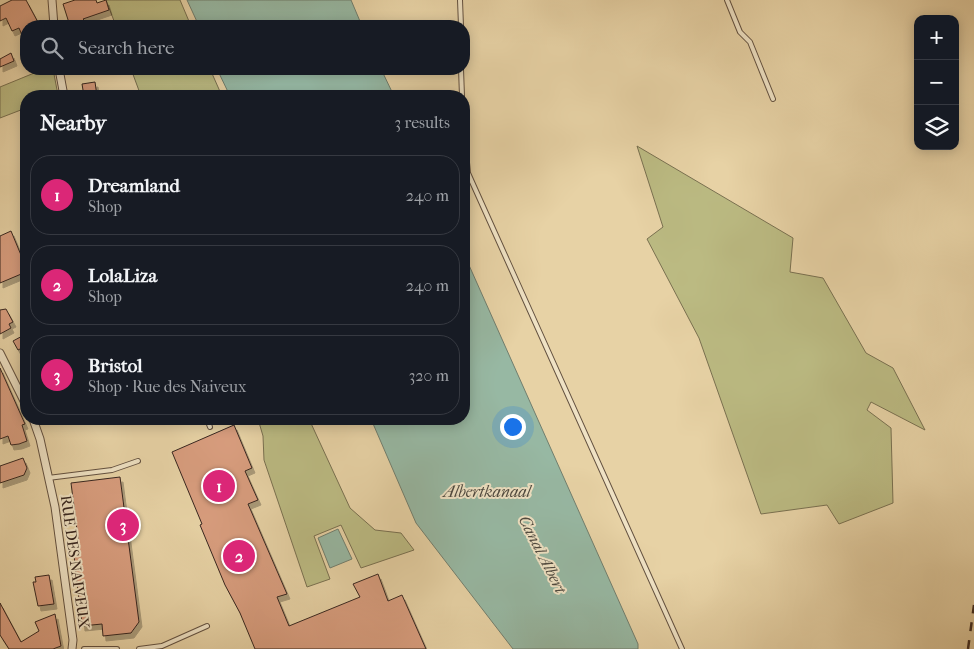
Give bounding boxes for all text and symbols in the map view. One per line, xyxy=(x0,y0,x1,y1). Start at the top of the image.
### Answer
map controls xyxy=(914,15,959,150)
button: + xyxy=(914,15,959,60)
search box xyxy=(20,20,470,75)
icon: search xyxy=(38,34,66,62)
text: Search here xyxy=(78,37,174,59)
button: − xyxy=(914,60,959,105)
button: layers xyxy=(914,105,959,150)
text: Nearby xyxy=(40,111,106,135)
text: 3 results xyxy=(394,113,450,132)
text: Dreamland xyxy=(88,175,180,197)
text: 1 xyxy=(54,186,60,205)
text: 240 m xyxy=(406,186,449,205)
text: Shop xyxy=(88,197,122,216)
text: LolaLiza xyxy=(88,265,157,287)
text: 2 xyxy=(53,276,61,295)
text: 240 m xyxy=(406,276,449,295)
text: Shop xyxy=(88,287,122,306)
text: Bristol xyxy=(88,355,143,377)
text: 3 xyxy=(54,366,60,385)
text: 320 m xyxy=(409,366,449,385)
text: Shop · Rue des Naiveux xyxy=(88,377,246,396)
your location xyxy=(500,414,526,440)
pin: 1 xyxy=(203,467,235,505)
water label: Albertkanaal xyxy=(441,482,533,501)
street label: RUE DES NAIVEUX xyxy=(57,494,93,630)
pin: 3 xyxy=(107,506,139,544)
water label: Canal Albert xyxy=(515,512,571,597)
pin: 2 xyxy=(223,537,255,575)

